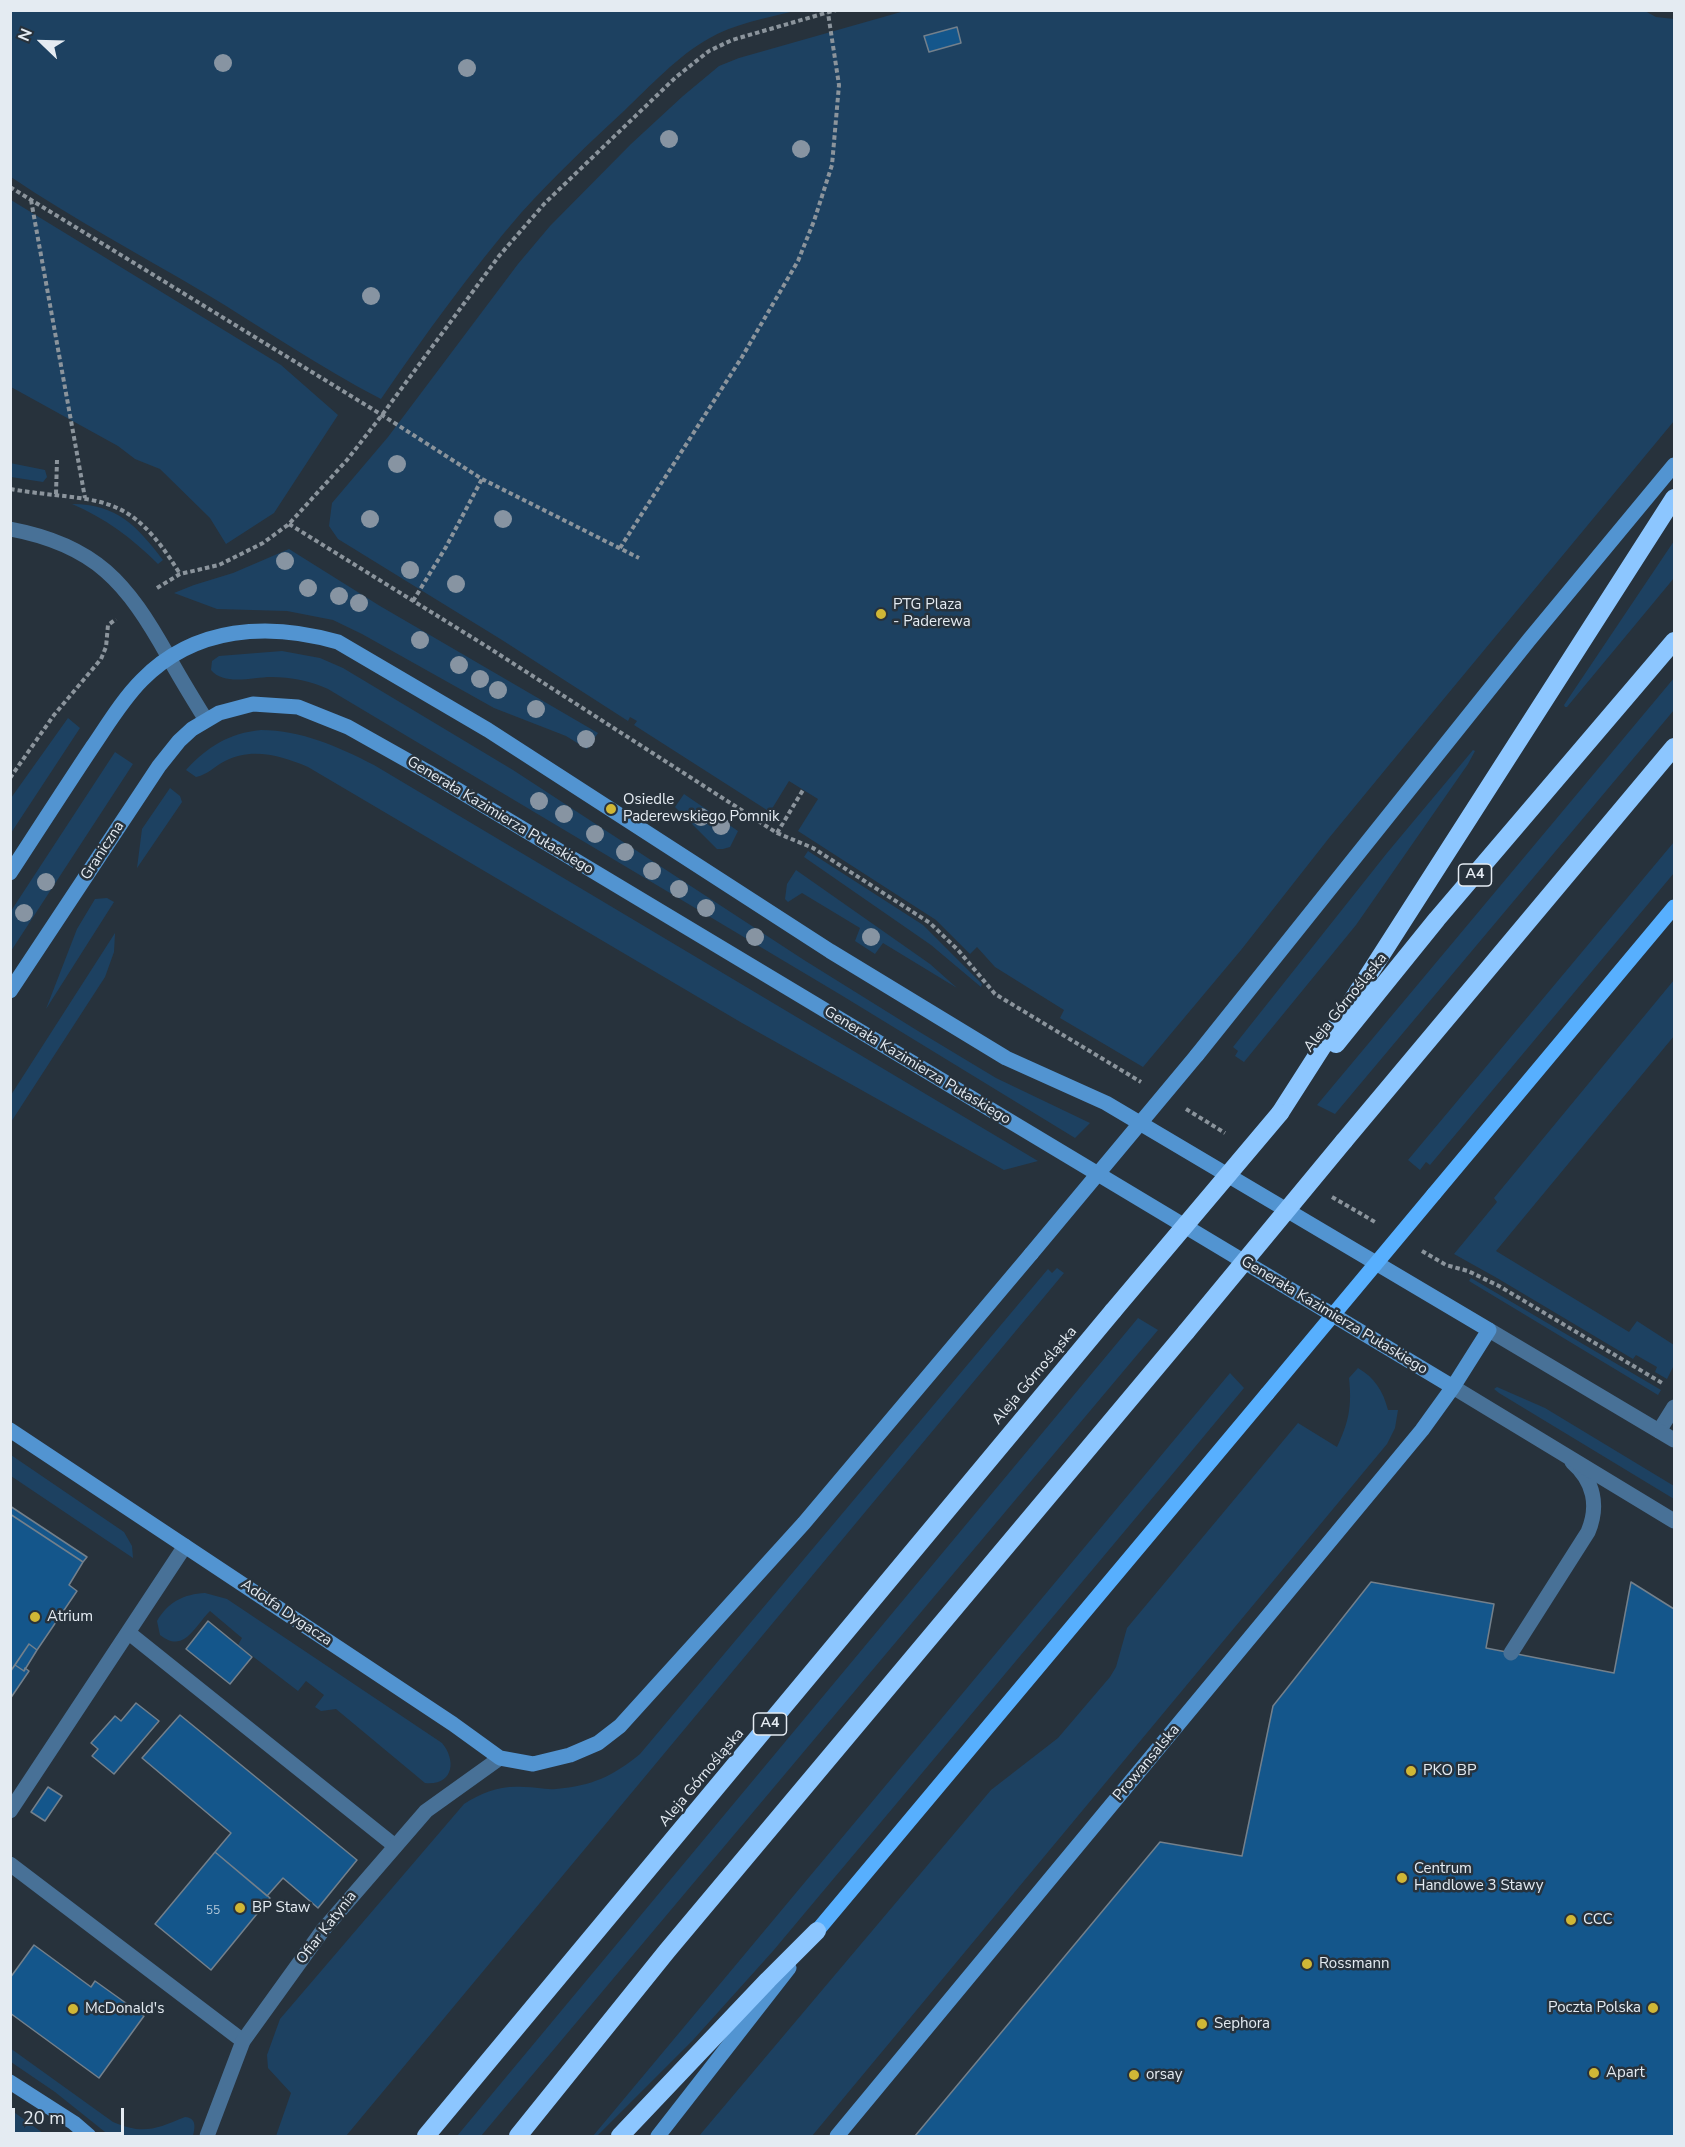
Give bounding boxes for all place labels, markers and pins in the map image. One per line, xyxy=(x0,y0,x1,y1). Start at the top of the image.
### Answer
place label: PTG Plaza - Paderewa xyxy=(893,596,971,631)
marker: PTG Plaza - Paderewa xyxy=(874,607,888,621)
place label: Osiedle Paderewskiego Pomnik xyxy=(623,791,779,826)
marker: Osiedle Paderewskiego Pomnik xyxy=(604,802,618,816)
place label: Atrium xyxy=(47,1608,93,1626)
marker: Atrium xyxy=(28,1610,42,1624)
place label: PKO BP xyxy=(1423,1762,1476,1780)
marker: PKO BP xyxy=(1404,1764,1418,1778)
place label: Centrum Handlowe 3 Stawy xyxy=(1414,1860,1543,1895)
marker: Centrum Handlowe 3 Stawy xyxy=(1395,1871,1409,1885)
place label: BP Staw xyxy=(252,1899,310,1917)
marker: BP Staw xyxy=(233,1901,247,1915)
place label: CCC xyxy=(1583,1911,1613,1929)
marker: CCC xyxy=(1564,1913,1578,1927)
place label: Rossmann xyxy=(1319,1955,1389,1973)
marker: Rossmann xyxy=(1300,1957,1314,1971)
place label: Poczta Polska xyxy=(1548,1999,1641,2017)
place label: McDonald's xyxy=(85,2000,164,2018)
marker: Poczta Polska xyxy=(1646,2001,1660,2015)
marker: McDonald's xyxy=(66,2002,80,2016)
place label: Sephora xyxy=(1214,2015,1270,2033)
marker: Sephora xyxy=(1195,2017,1209,2031)
place label: Apart xyxy=(1606,2064,1645,2082)
place label: orsay xyxy=(1146,2066,1182,2084)
marker: Apart xyxy=(1587,2066,1601,2080)
marker: orsay xyxy=(1127,2068,1141,2082)

